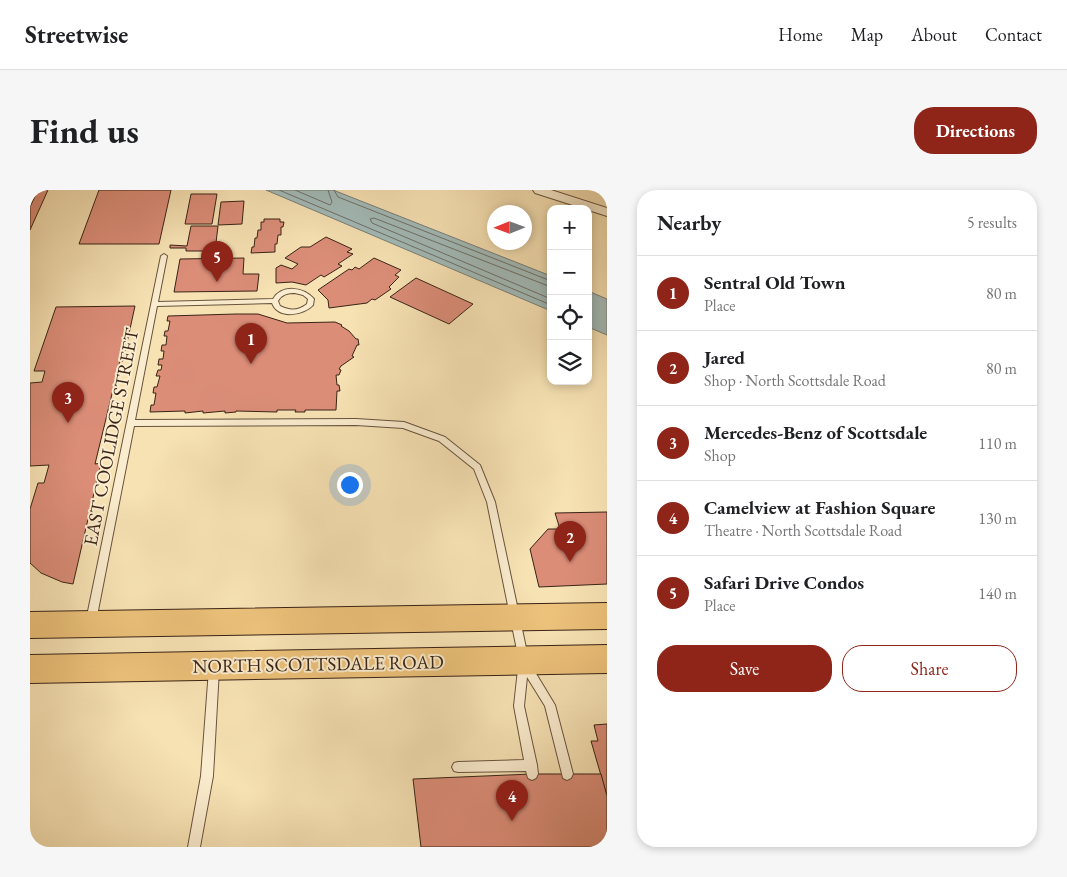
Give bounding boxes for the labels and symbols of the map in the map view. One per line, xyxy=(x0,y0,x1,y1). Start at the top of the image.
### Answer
north arrow xyxy=(487,205,532,250)
pin: 5 xyxy=(201,241,233,282)
pin: 1 xyxy=(235,323,267,364)
street label: EAST COOLIDGE STREET xyxy=(78,326,144,548)
pin: 3 xyxy=(52,382,84,423)
your location xyxy=(337,472,363,498)
pin: 2 xyxy=(554,521,586,562)
street label: NORTH SCOTTSDALE ROAD xyxy=(192,649,444,679)
pin: 4 xyxy=(496,780,528,821)

